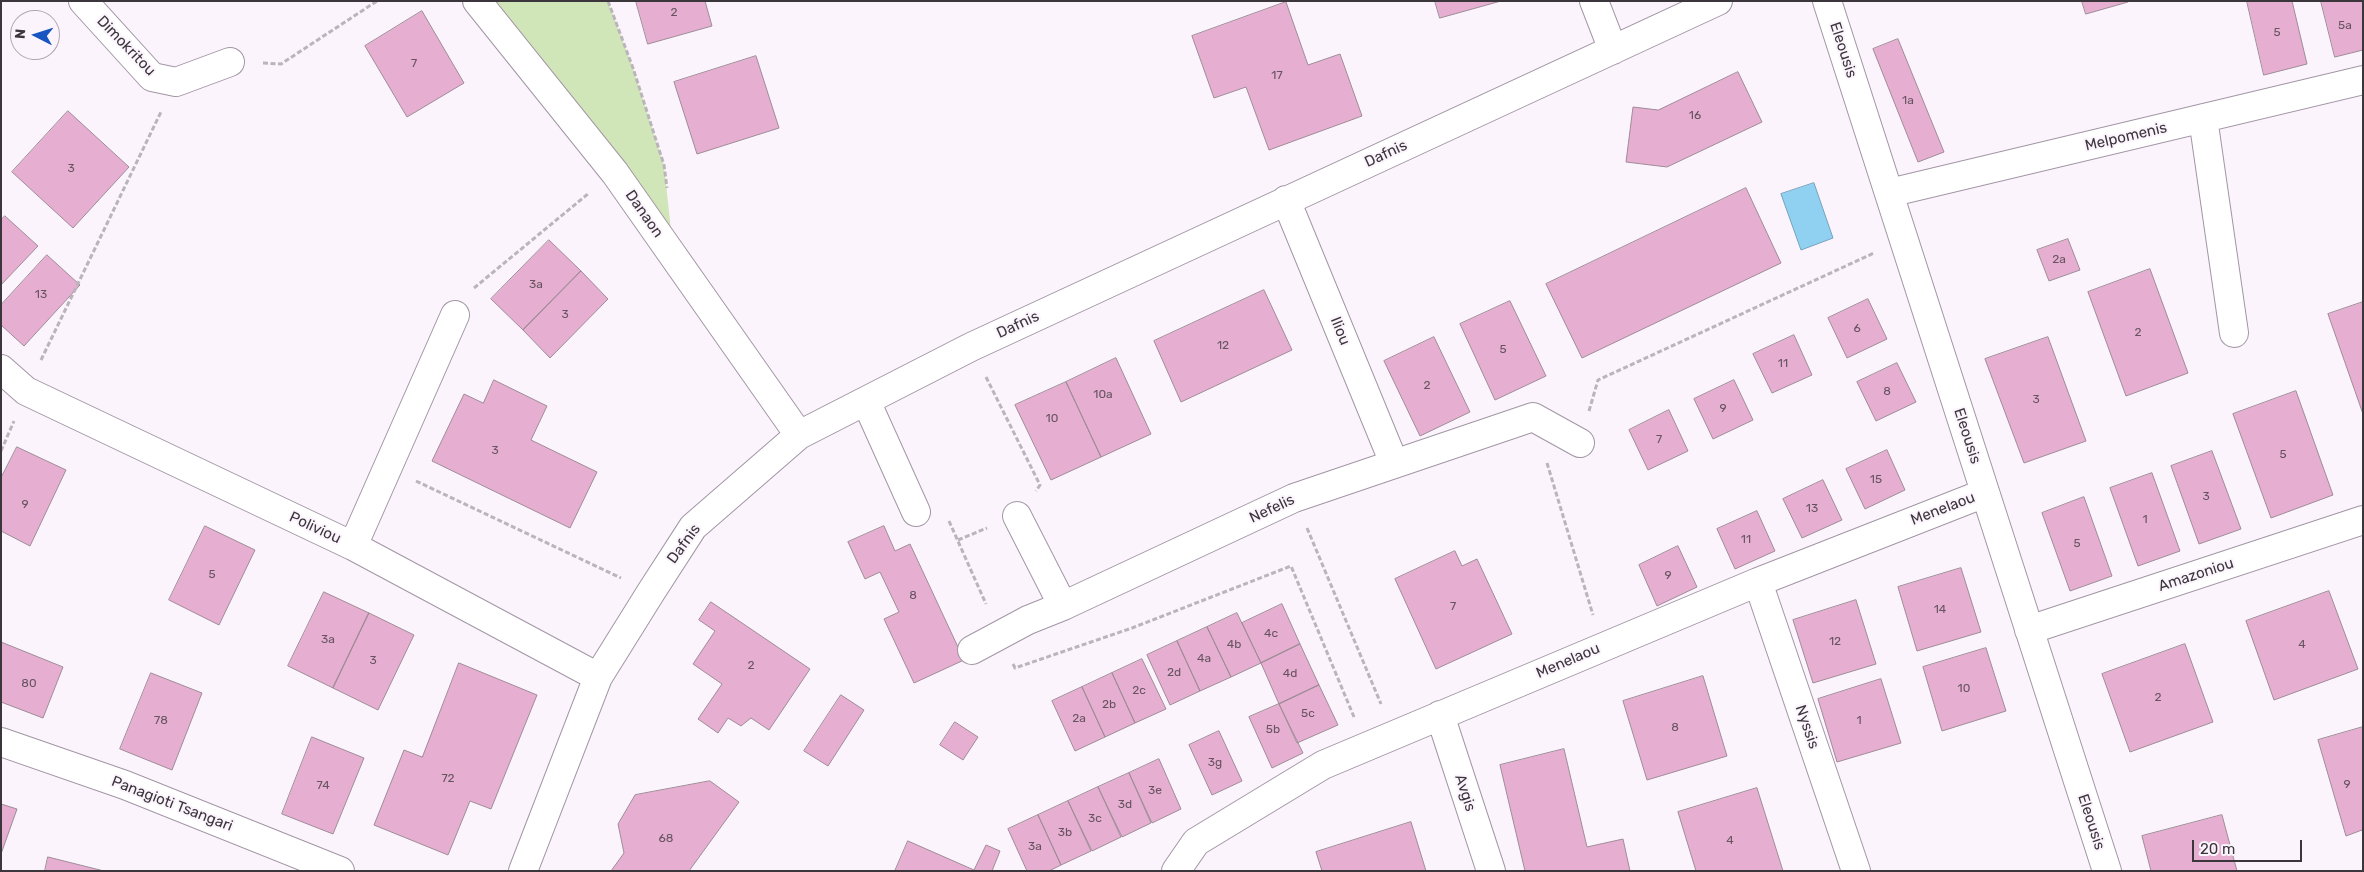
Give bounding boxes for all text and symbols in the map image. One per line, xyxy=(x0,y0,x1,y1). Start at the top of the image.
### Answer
house number: 2 xyxy=(670,6,678,20)
north arrow xyxy=(10,10,60,60)
street label: Dimokritou xyxy=(93,12,159,80)
house number: 5a xyxy=(2338,19,2352,33)
street label: Eleousis xyxy=(1826,20,1860,80)
house number: 5 xyxy=(2273,26,2281,40)
text: N xyxy=(12,28,29,40)
house number: 7 xyxy=(411,57,417,71)
house number: 17 xyxy=(1271,69,1283,83)
house number: 1a xyxy=(1902,94,1914,108)
house number: 16 xyxy=(1689,109,1701,123)
street label: Melpomenis xyxy=(2083,119,2169,155)
street label: Dafnis xyxy=(1362,136,1410,172)
house number: 3 xyxy=(67,162,75,176)
street label: Danaon xyxy=(621,187,667,241)
house number: 2a xyxy=(2052,253,2066,267)
house number: 3a xyxy=(529,278,543,292)
house number: 13 xyxy=(35,288,47,302)
street label: Dafnis xyxy=(994,307,1042,343)
house number: 3 xyxy=(561,308,569,322)
street label: Iliou xyxy=(1326,314,1354,348)
house number: 6 xyxy=(1853,322,1861,336)
house number: 2 xyxy=(2134,326,2142,340)
house number: 12 xyxy=(1217,339,1229,353)
house number: 5 xyxy=(1499,343,1507,357)
house number: 11 xyxy=(1778,357,1788,371)
house number: 2 xyxy=(1423,379,1431,393)
house number: 8 xyxy=(1883,385,1891,399)
house number: 10a xyxy=(1093,388,1113,402)
house number: 3 xyxy=(2032,393,2040,407)
house number: 9 xyxy=(1719,402,1727,416)
street label: Eleousis xyxy=(1950,406,1984,466)
house number: 10 xyxy=(1046,412,1058,426)
house number: 7 xyxy=(1656,433,1662,447)
house number: 3 xyxy=(491,444,499,458)
house number: 5 xyxy=(2279,448,2287,462)
house number: 15 xyxy=(1870,473,1882,487)
street label: Menelaou xyxy=(1908,489,1978,529)
house number: 3 xyxy=(2202,490,2210,504)
street label: Nefelis xyxy=(1247,491,1297,527)
house number: 9 xyxy=(21,498,29,512)
house number: 13 xyxy=(1806,502,1818,516)
street label: Poliviou xyxy=(286,508,344,548)
house number: 1 xyxy=(2142,513,2148,527)
street label: Dafnis xyxy=(664,521,704,567)
house number: 11 xyxy=(1741,533,1751,547)
house number: 5 xyxy=(2073,537,2081,551)
street label: Amazoniou xyxy=(2156,554,2236,596)
house number: 5 xyxy=(208,568,216,582)
house number: 9 xyxy=(1664,569,1672,583)
house number: 8 xyxy=(909,589,917,603)
house number: 7 xyxy=(1450,600,1456,614)
house number: 14 xyxy=(1934,603,1946,617)
house number: 4c xyxy=(1264,627,1278,641)
house number: 3a xyxy=(321,633,335,647)
house number: 12 xyxy=(1829,635,1841,649)
house number: 4b xyxy=(1227,638,1241,652)
house number: 4 xyxy=(2298,638,2306,652)
street label: Menelaou xyxy=(1533,640,1603,682)
house number: 4a xyxy=(1197,652,1211,666)
house number: 3 xyxy=(369,654,377,668)
house number: 2 xyxy=(747,659,755,673)
house number: 2d xyxy=(1167,666,1181,680)
house number: 4d xyxy=(1283,667,1297,681)
house number: 80 xyxy=(21,677,37,691)
house number: 10 xyxy=(1958,682,1970,696)
house number: 2c xyxy=(1132,684,1146,698)
house number: 2 xyxy=(2154,691,2162,705)
house number: 2b xyxy=(1102,698,1116,712)
street label: Nyssis xyxy=(1791,703,1823,751)
house number: 5c xyxy=(1301,707,1315,721)
house number: 2a xyxy=(1072,712,1086,726)
house number: 78 xyxy=(154,714,168,728)
house number: 1 xyxy=(1856,714,1862,728)
house number: 8 xyxy=(1671,721,1679,735)
house number: 5b xyxy=(1266,723,1280,737)
house number: 3g xyxy=(1208,756,1222,770)
house number: 72 xyxy=(441,772,455,786)
street label: Avgis xyxy=(1451,772,1479,814)
street label: Panagioti Tsangari xyxy=(109,773,235,835)
house number: 9 xyxy=(2343,778,2351,792)
house number: 74 xyxy=(316,779,330,793)
house number: 3e xyxy=(1148,784,1162,798)
street label: Eleousis xyxy=(2074,792,2108,852)
house number: 3d xyxy=(1118,798,1132,812)
house number: 3c xyxy=(1088,812,1102,826)
house number: 3b xyxy=(1058,826,1072,840)
scale bar xyxy=(2194,830,2304,862)
house number: 68 xyxy=(659,832,673,846)
house number: 4 xyxy=(1726,834,1734,848)
house number: 3a xyxy=(1028,840,1042,854)
text: 20 m xyxy=(2200,840,2235,858)

